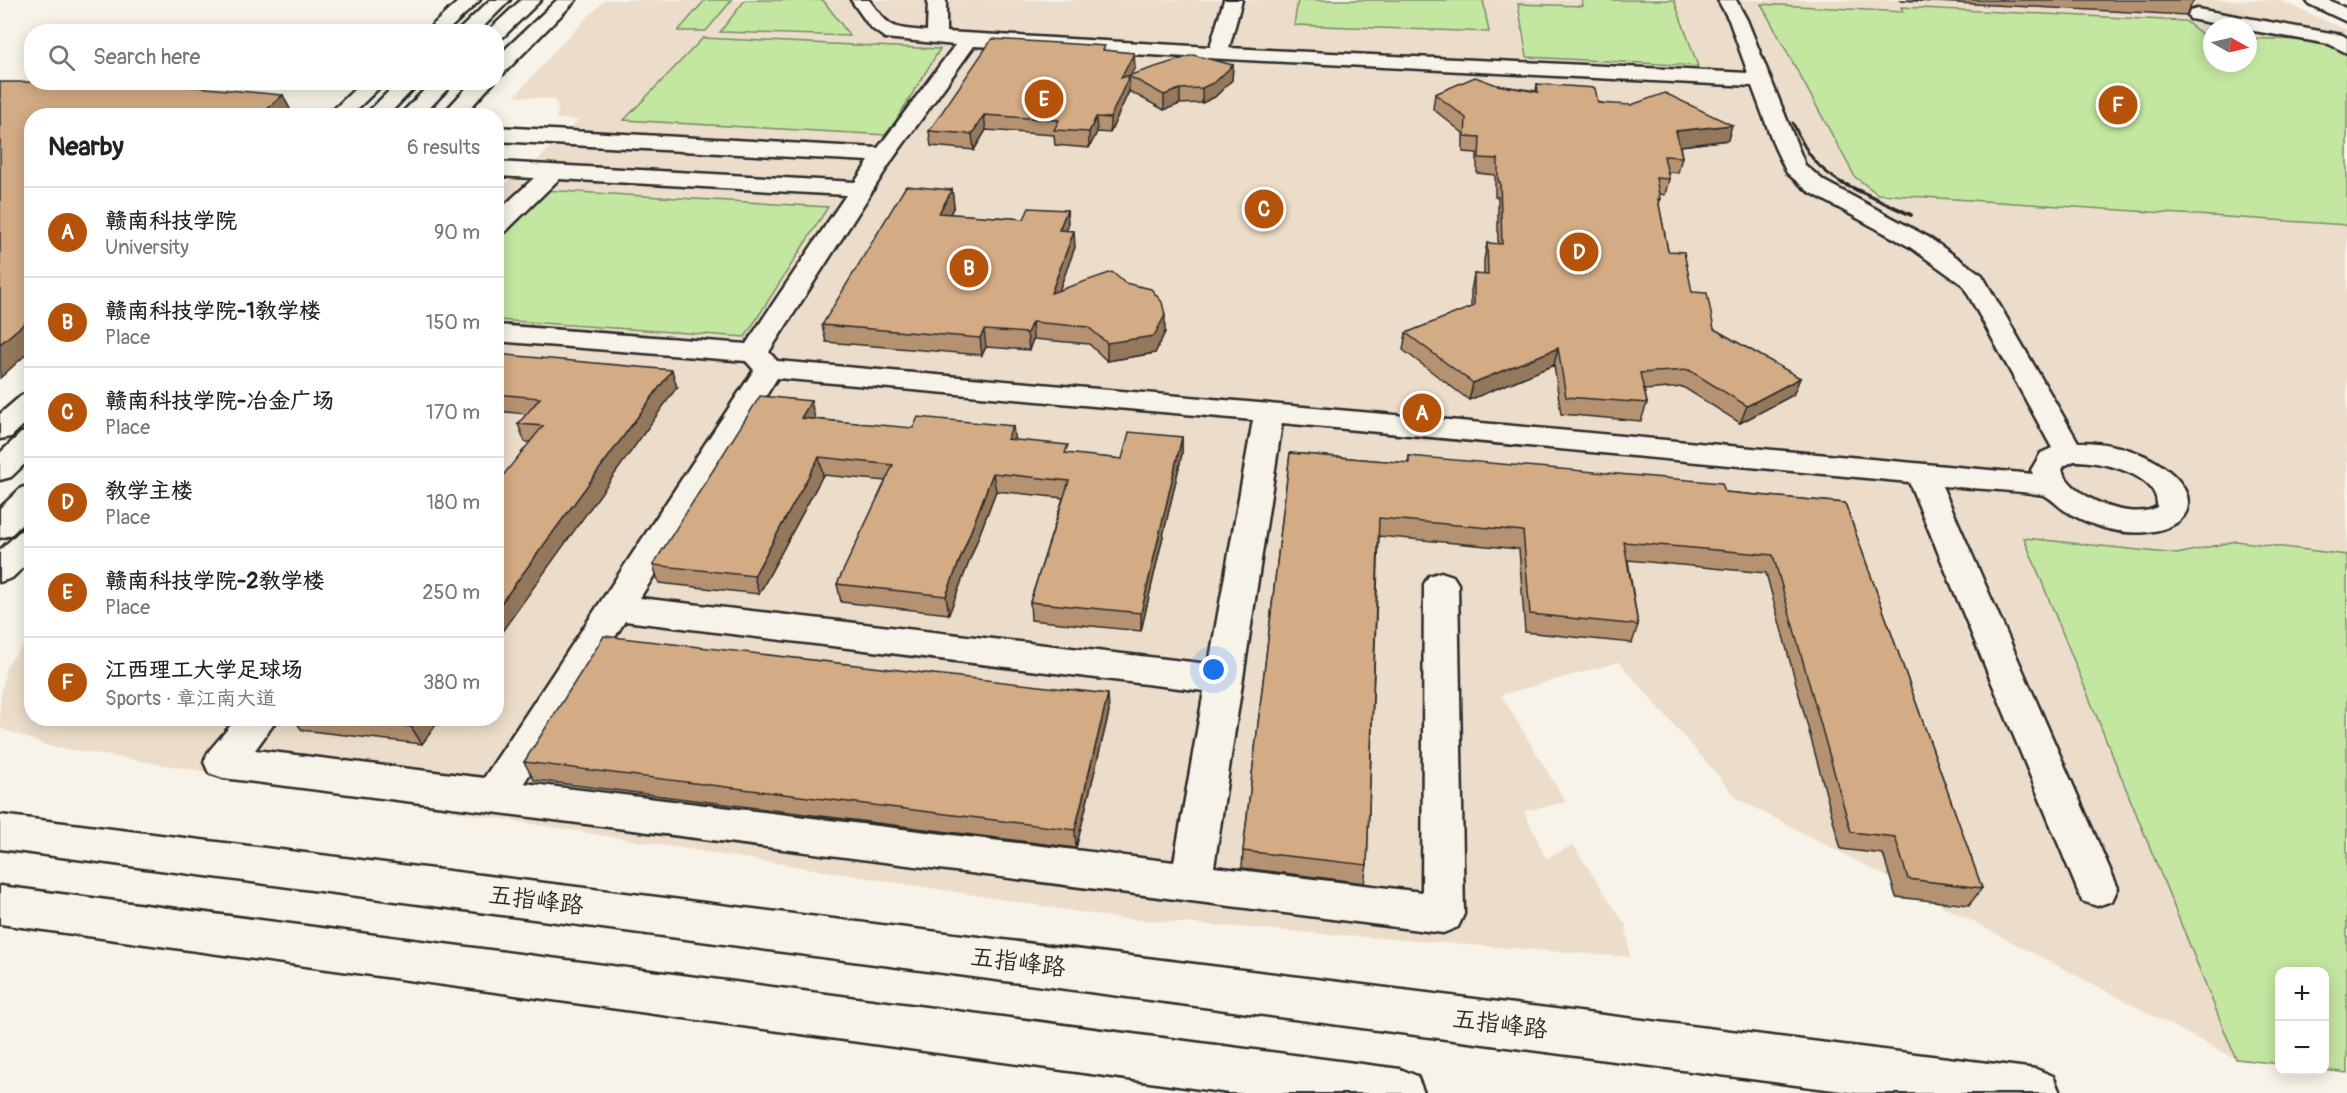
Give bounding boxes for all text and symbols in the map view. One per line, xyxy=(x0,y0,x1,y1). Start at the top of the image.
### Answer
north arrow xyxy=(2203,18,2257,72)
search box xyxy=(24,24,504,90)
icon: search xyxy=(45,41,78,74)
text: Search here xyxy=(93,43,200,71)
pin: E xyxy=(1024,76,1064,122)
pin: F xyxy=(2098,82,2138,128)
text: Nearby xyxy=(48,131,124,163)
text: 6 results xyxy=(407,135,480,160)
pin: C xyxy=(1244,186,1284,232)
text: 赣南科技学院 xyxy=(105,207,237,235)
text: A xyxy=(61,220,74,245)
text: 90 m xyxy=(434,220,480,245)
pin: D xyxy=(1560,230,1598,274)
text: University xyxy=(105,235,189,260)
pin: B xyxy=(950,246,988,290)
text: 赣南科技学院-1教学楼 xyxy=(105,297,321,325)
text: B xyxy=(62,310,73,335)
text: 150 m xyxy=(426,310,480,335)
text: Place xyxy=(105,325,150,350)
text: 赣南科技学院-冶金广场 xyxy=(105,387,334,415)
pin: A xyxy=(1402,390,1442,436)
text: C xyxy=(61,400,74,425)
text: 170 m xyxy=(426,400,480,425)
text: Place xyxy=(105,415,150,440)
text: 教学主楼 xyxy=(105,477,193,505)
text: D xyxy=(61,490,74,515)
text: 180 m xyxy=(426,490,480,515)
text: Place xyxy=(105,505,150,530)
text: 赣南科技学院-2教学楼 xyxy=(105,567,325,595)
text: E xyxy=(62,580,73,605)
text: 250 m xyxy=(422,580,480,605)
text: Place xyxy=(105,595,150,620)
your location xyxy=(1199,655,1228,684)
text: 江西理工大学足球场 xyxy=(105,656,303,684)
text: F xyxy=(61,670,74,695)
text: 380 m xyxy=(423,670,480,695)
text: Sports · 章江南大道 xyxy=(105,686,276,711)
street label: 五指峰路 xyxy=(487,880,585,921)
street label: 五指峰路 xyxy=(969,942,1067,983)
map controls xyxy=(2275,967,2329,1075)
button: + xyxy=(2275,967,2329,1021)
street label: 五指峰路 xyxy=(1451,1004,1549,1045)
button: − xyxy=(2275,1021,2329,1075)

